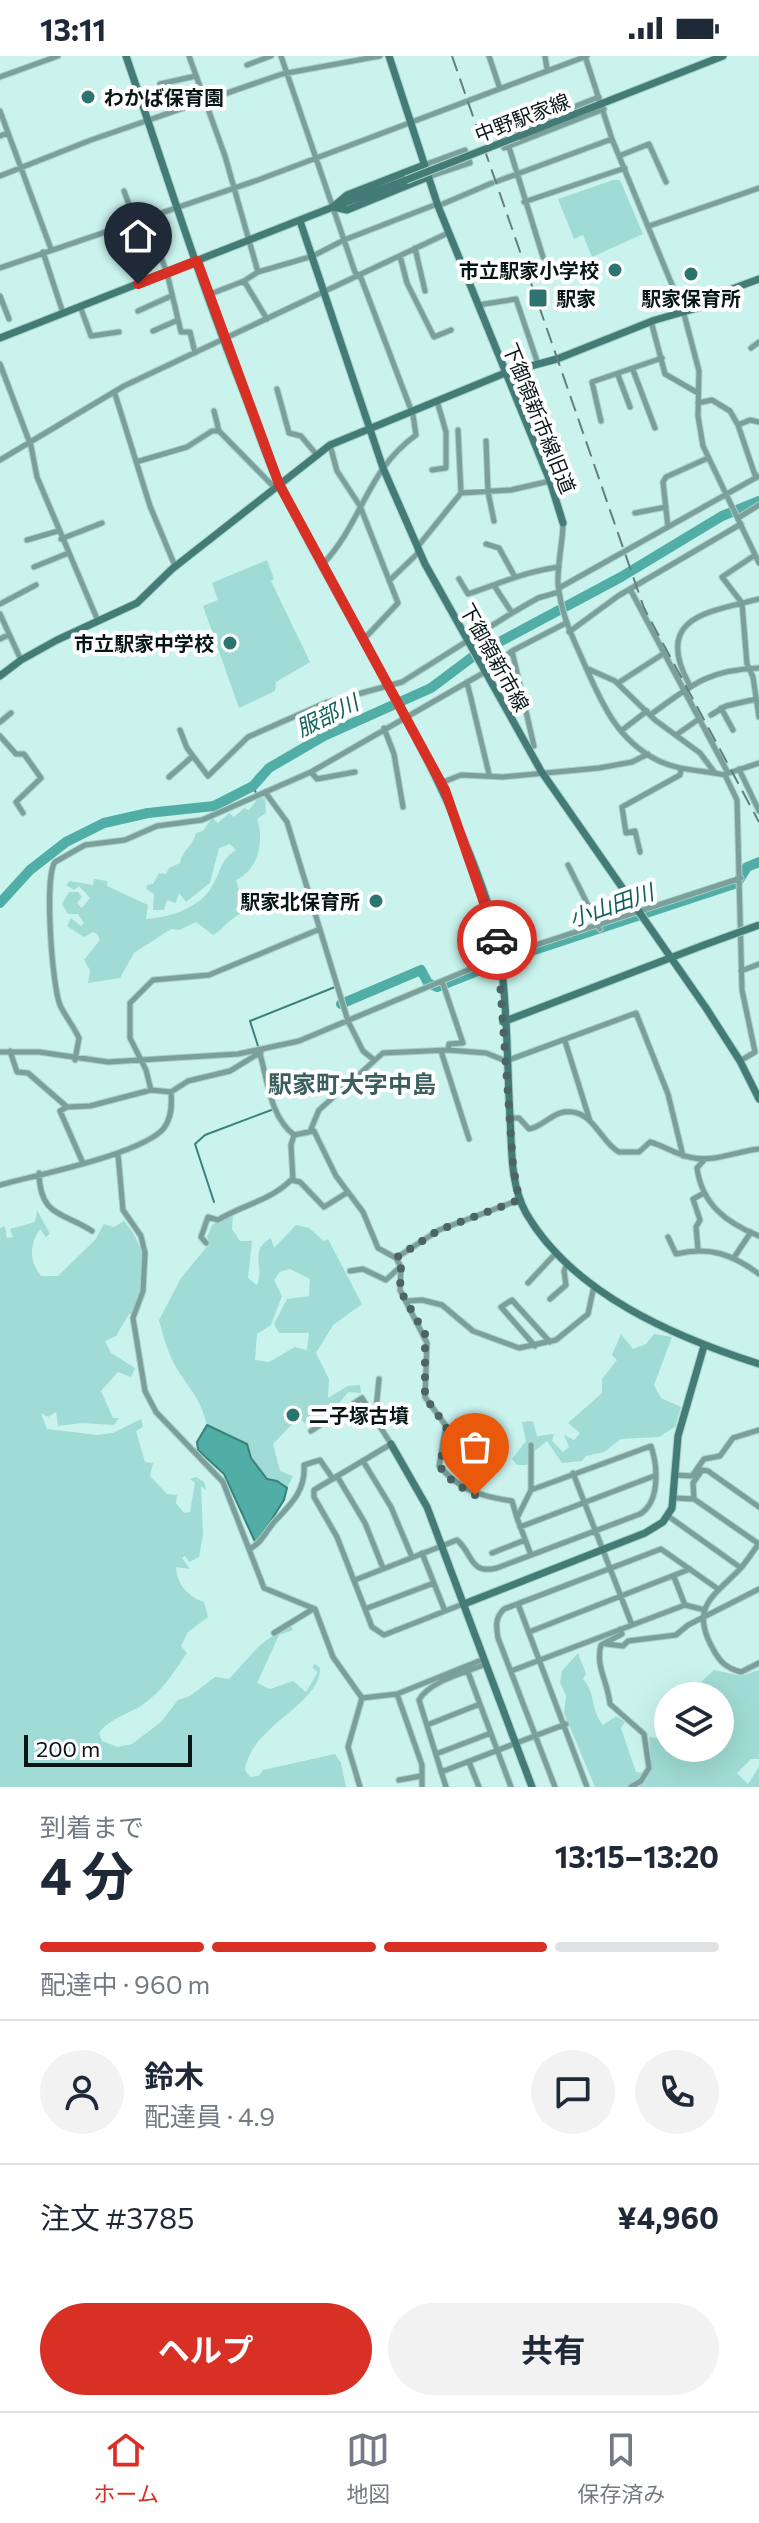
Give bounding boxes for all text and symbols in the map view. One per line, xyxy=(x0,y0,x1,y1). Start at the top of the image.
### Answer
text: 13:11 xyxy=(40,10,106,47)
place label: わかば保育園 xyxy=(104,85,224,109)
marker: わかば保育園 xyxy=(79,88,97,106)
street label: 中野駅家線 xyxy=(471,88,573,146)
pin xyxy=(104,202,172,284)
icon: home xyxy=(116,214,160,258)
place label: 市立駅家小学校 xyxy=(459,258,599,282)
marker: 市立駅家小学校 xyxy=(606,261,624,279)
marker: 駅家保育所 xyxy=(682,265,700,283)
place label: 駅家 xyxy=(556,286,596,310)
place label: 駅家保育所 xyxy=(641,286,741,310)
marker: 駅家 xyxy=(527,287,549,309)
street label: 下御領新市線旧道 xyxy=(499,339,581,497)
street label: 下御領新市線 xyxy=(455,599,535,715)
place label: 市立駅家中学校 xyxy=(74,631,214,655)
marker: 市立駅家中学校 xyxy=(221,634,239,652)
water label: 服部川 xyxy=(291,688,364,742)
water label: 小山田川 xyxy=(565,877,659,932)
place label: 駅家北保育所 xyxy=(240,889,360,913)
marker: 駅家北保育所 xyxy=(367,892,385,910)
courier xyxy=(457,900,537,980)
icon: car xyxy=(475,918,519,962)
district label: 駅家町大字中島 xyxy=(268,1069,436,1098)
place label: 二子塚古墳 xyxy=(309,1403,409,1427)
marker: 二子塚古墳 xyxy=(284,1406,302,1424)
pin xyxy=(441,1413,509,1495)
icon: bag xyxy=(453,1425,497,1469)
map controls xyxy=(654,1682,734,1762)
button: layers xyxy=(654,1682,734,1762)
scale bar xyxy=(24,1731,192,1767)
text: 200 m xyxy=(36,1735,100,1762)
text: 到着まで xyxy=(40,1811,144,1842)
text: 13:15–13:20 xyxy=(555,1837,719,1874)
text: 4 分 xyxy=(40,1842,134,1906)
text: 配達中 · 960 m xyxy=(40,1968,210,1999)
button: person xyxy=(40,2050,124,2134)
button: chat xyxy=(531,2050,615,2134)
button: phone xyxy=(635,2050,719,2134)
text: 鈴木 xyxy=(144,2056,204,2093)
text: 配達員 · 4.9 xyxy=(144,2100,275,2131)
text: 注文 #3785 xyxy=(40,2198,194,2235)
text: ¥4,960 xyxy=(617,2198,719,2235)
button: ヘルプ xyxy=(40,2303,372,2395)
button: 共有 xyxy=(388,2303,719,2395)
tab: ホーム xyxy=(94,2428,159,2508)
tab: 地図 xyxy=(346,2428,390,2508)
tab: 保存済み xyxy=(577,2428,665,2508)

